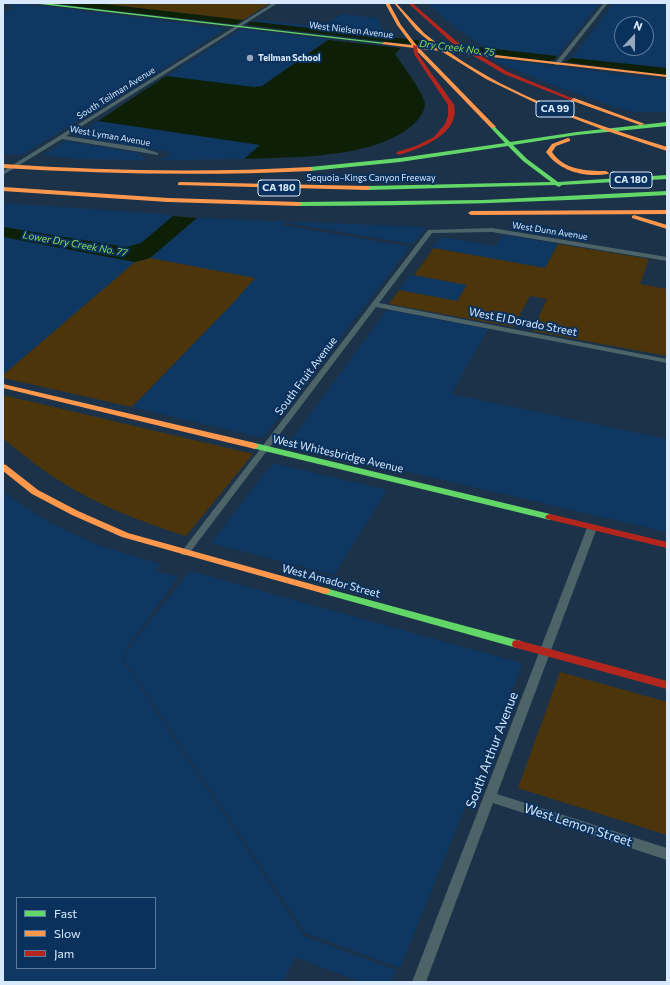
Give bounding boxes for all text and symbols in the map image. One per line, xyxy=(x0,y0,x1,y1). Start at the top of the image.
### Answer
north arrow xyxy=(614,16,654,56)
text: N xyxy=(632,18,645,33)
street label: West Nielsen Avenue xyxy=(308,19,394,41)
water label: Dry Creek No. 75 xyxy=(419,37,495,59)
marker: Teilman School xyxy=(245,53,255,63)
place label: Teilman School xyxy=(258,53,321,63)
street label: South Teilman Avenue xyxy=(75,65,157,121)
road number: CA 99 xyxy=(536,101,574,117)
street label: West Lyman Avenue xyxy=(69,124,151,148)
road number: CA 180 xyxy=(610,172,652,188)
street label: Sequoia–Kings Canyon Freeway xyxy=(306,173,436,183)
road number: CA 180 xyxy=(258,180,300,196)
street label: West Dunn Avenue xyxy=(511,220,589,242)
water label: Lower Dry Creek No. 77 xyxy=(22,229,128,259)
street label: West El Dorado Street xyxy=(468,305,578,339)
street label: South Fruit Avenue xyxy=(272,334,340,418)
street label: West Whitesbridge Avenue xyxy=(271,433,405,475)
street label: West Amador Street xyxy=(280,562,382,600)
street label: South Arthur Avenue xyxy=(463,690,521,810)
street label: West Lemon Street xyxy=(522,800,634,850)
legend xyxy=(16,897,156,969)
text: Fast xyxy=(54,906,77,920)
text: Slow xyxy=(54,926,81,940)
text: Jam xyxy=(54,946,74,960)

